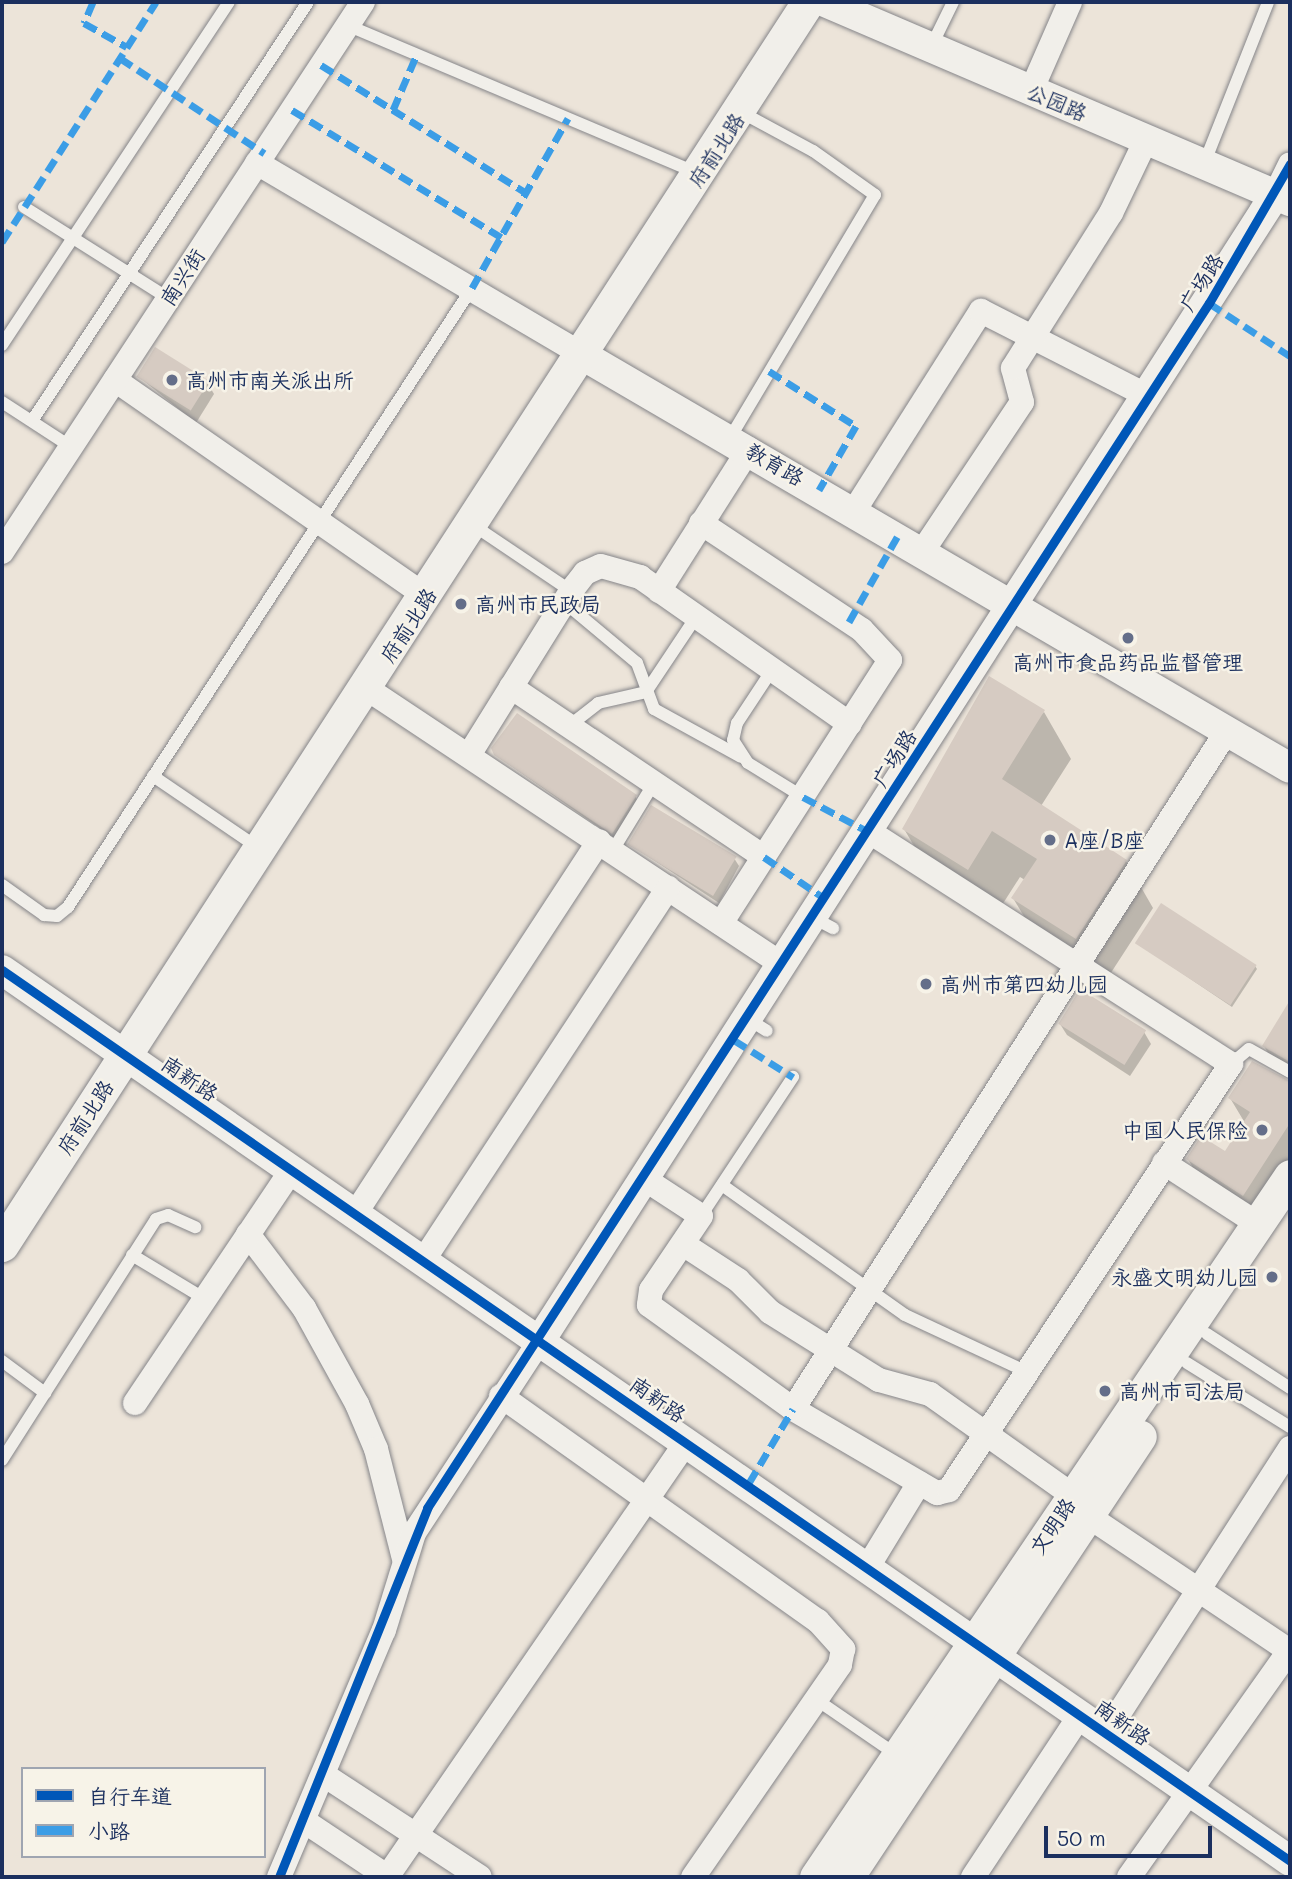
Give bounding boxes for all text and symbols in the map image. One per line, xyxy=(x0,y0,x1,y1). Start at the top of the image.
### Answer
street label: 公园路 xyxy=(1023,78,1091,126)
street label: 府前北路 xyxy=(683,108,749,192)
street label: 南兴街 xyxy=(154,244,210,310)
street label: 广场路 xyxy=(1174,249,1228,315)
place label: 高州市南关派出所 xyxy=(186,367,354,393)
marker: 高州市南关派出所 xyxy=(164,372,180,388)
street label: 教育路 xyxy=(741,437,809,491)
street label: 府前北路 xyxy=(375,583,441,667)
place label: 高州市民政局 xyxy=(475,591,601,617)
marker: 高州市民政局 xyxy=(453,596,469,612)
marker: 高州市食品药品监督管理 xyxy=(1120,630,1136,646)
place label: 高州市食品药品监督管理 xyxy=(1013,649,1243,675)
street label: 广场路 xyxy=(867,725,921,791)
place label: A座/B座 xyxy=(1064,827,1145,853)
marker: A座/B座 xyxy=(1042,832,1058,848)
place label: 高州市第四幼儿园 xyxy=(940,971,1108,997)
marker: 高州市第四幼儿园 xyxy=(918,976,934,992)
street label: 南新路 xyxy=(157,1050,223,1106)
street label: 府前北路 xyxy=(52,1075,118,1159)
place label: 中国人民保险 xyxy=(1122,1117,1248,1143)
marker: 中国人民保险 xyxy=(1254,1122,1270,1138)
place label: 永盛文明幼儿园 xyxy=(1111,1264,1258,1290)
marker: 永盛文明幼儿园 xyxy=(1264,1269,1280,1285)
street label: 南新路 xyxy=(625,1371,691,1427)
place label: 高州市司法局 xyxy=(1119,1378,1245,1404)
marker: 高州市司法局 xyxy=(1097,1383,1113,1399)
street label: 文明路 xyxy=(1024,1493,1080,1559)
street label: 南新路 xyxy=(1090,1694,1156,1750)
legend xyxy=(21,1767,266,1858)
text: 自行车道 xyxy=(88,1782,172,1809)
scale bar xyxy=(1047,1812,1215,1856)
text: 小路 xyxy=(88,1817,130,1844)
text: 50 m xyxy=(1057,1824,1106,1851)

